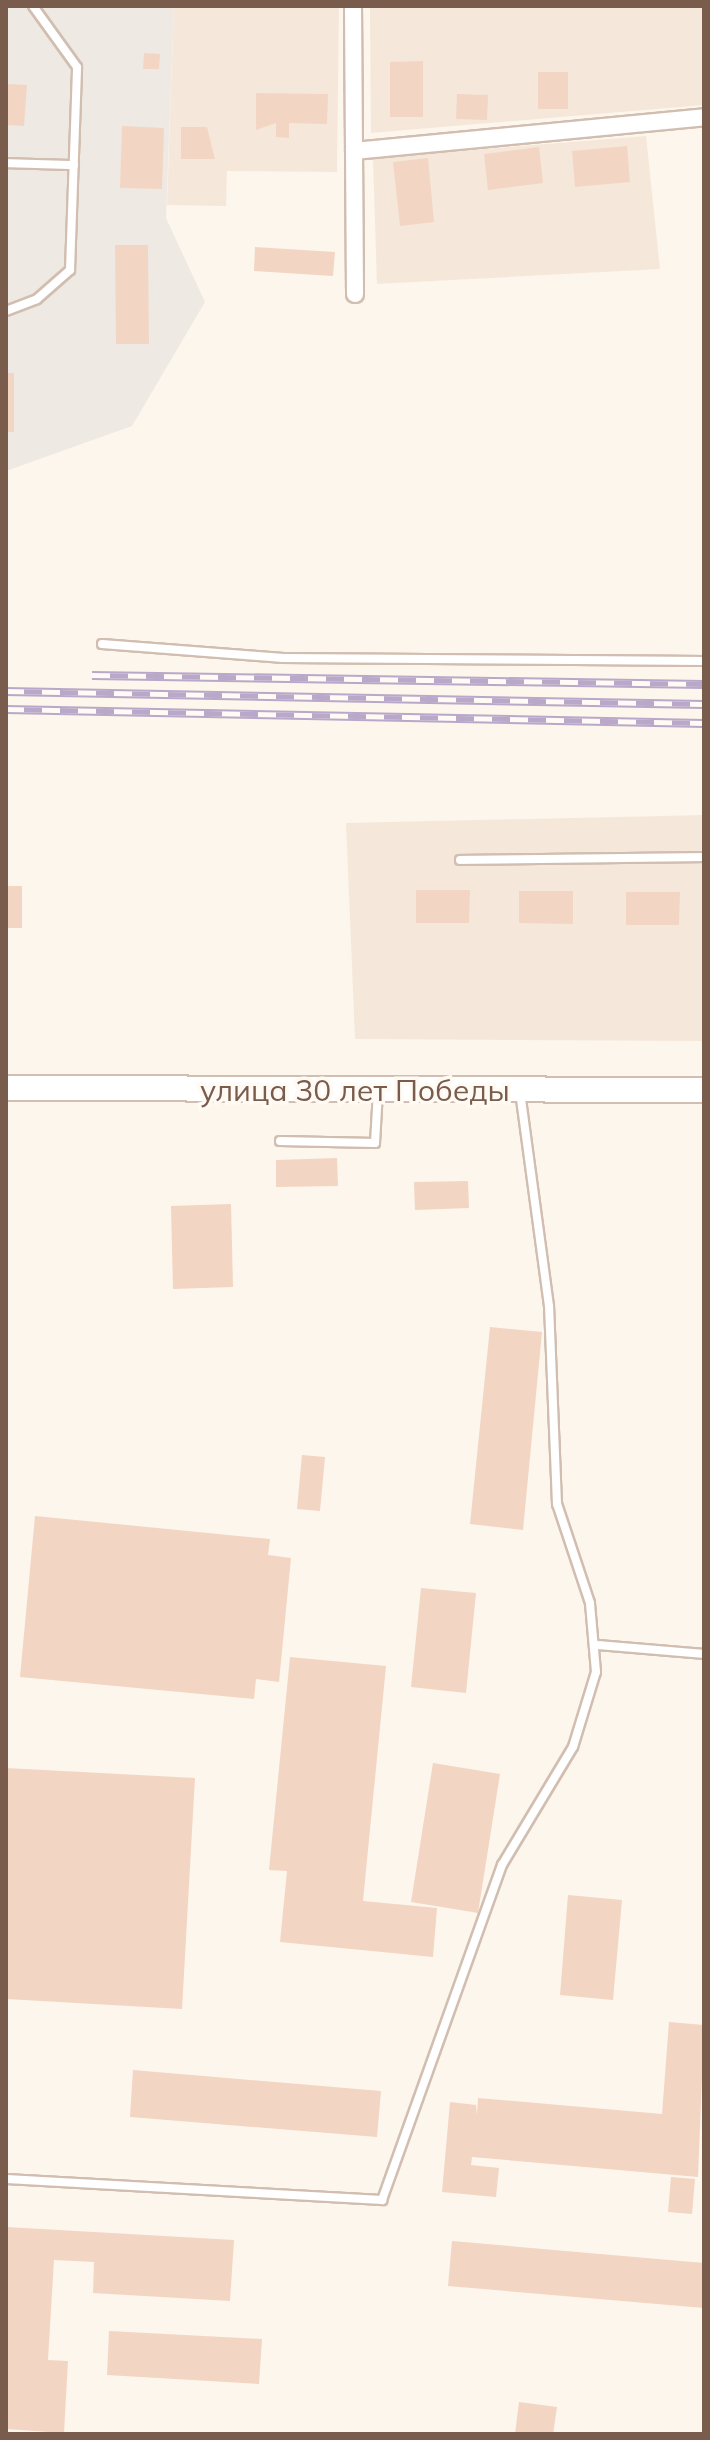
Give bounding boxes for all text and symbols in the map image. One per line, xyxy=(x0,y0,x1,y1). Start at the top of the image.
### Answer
street label: улица 30 лет Победы xyxy=(200,1072,510,1108)

